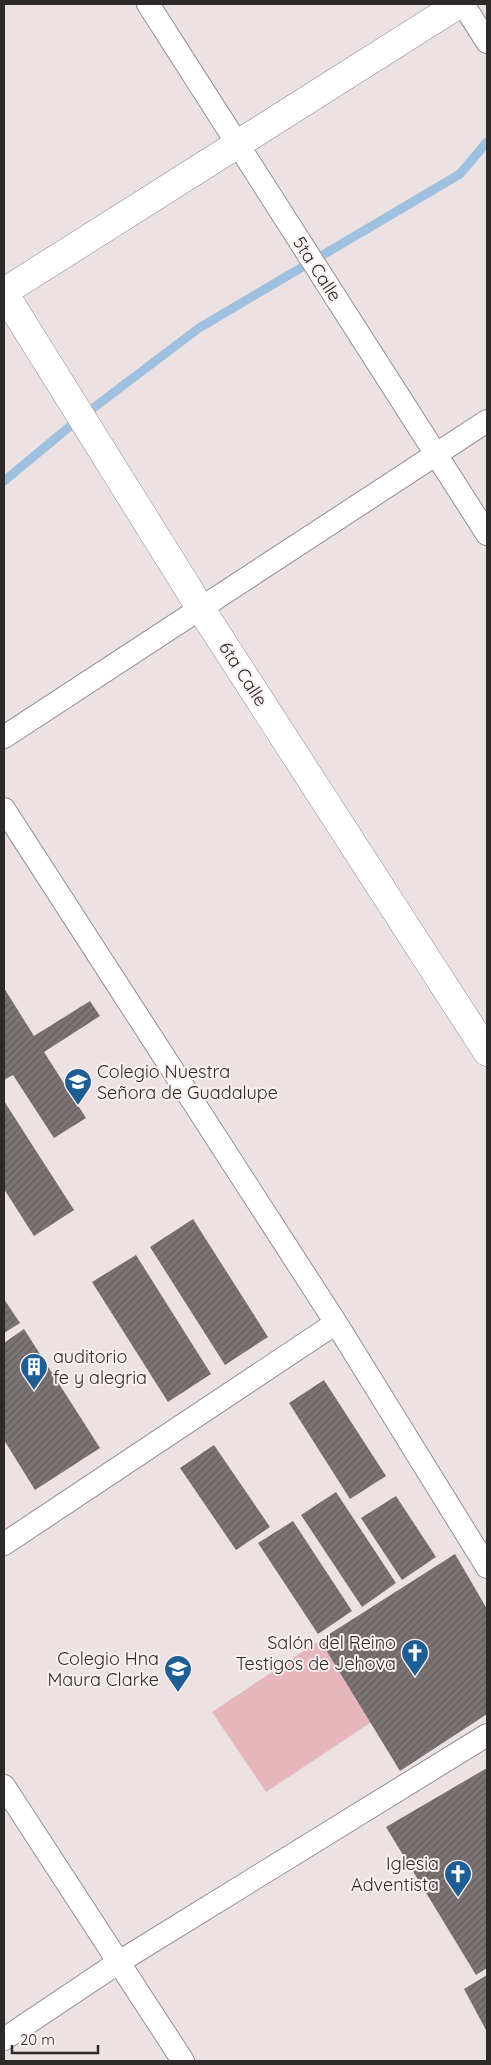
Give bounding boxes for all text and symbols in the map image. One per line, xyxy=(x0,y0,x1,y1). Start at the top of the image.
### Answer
street label: 5ta Calle xyxy=(288,232,347,305)
street label: 6ta Calle xyxy=(214,637,273,710)
place label: Colegio Nuestra Señora de Guadalupe xyxy=(97,1060,278,1104)
school or university icon: Colegio Nuestra Señora de Guadalupe xyxy=(63,1067,93,1106)
place label: auditorio fe y alegria xyxy=(53,1345,147,1389)
building icon: auditorio fe y alegria xyxy=(19,1352,49,1391)
place label: Salón del Reino Testigos de Jehova xyxy=(236,1631,396,1675)
church icon: Salón del Reino Testigos de Jehova xyxy=(400,1638,430,1677)
place label: Colegio Hna Maura Clarke xyxy=(47,1647,159,1691)
school or university icon: Colegio Hna Maura Clarke xyxy=(163,1654,193,1693)
place label: Iglesia Adventista xyxy=(351,1852,439,1896)
church icon: Iglesia Adventista xyxy=(443,1859,473,1898)
scale bar xyxy=(12,2022,99,2054)
text: 20 m xyxy=(20,2030,55,2049)

